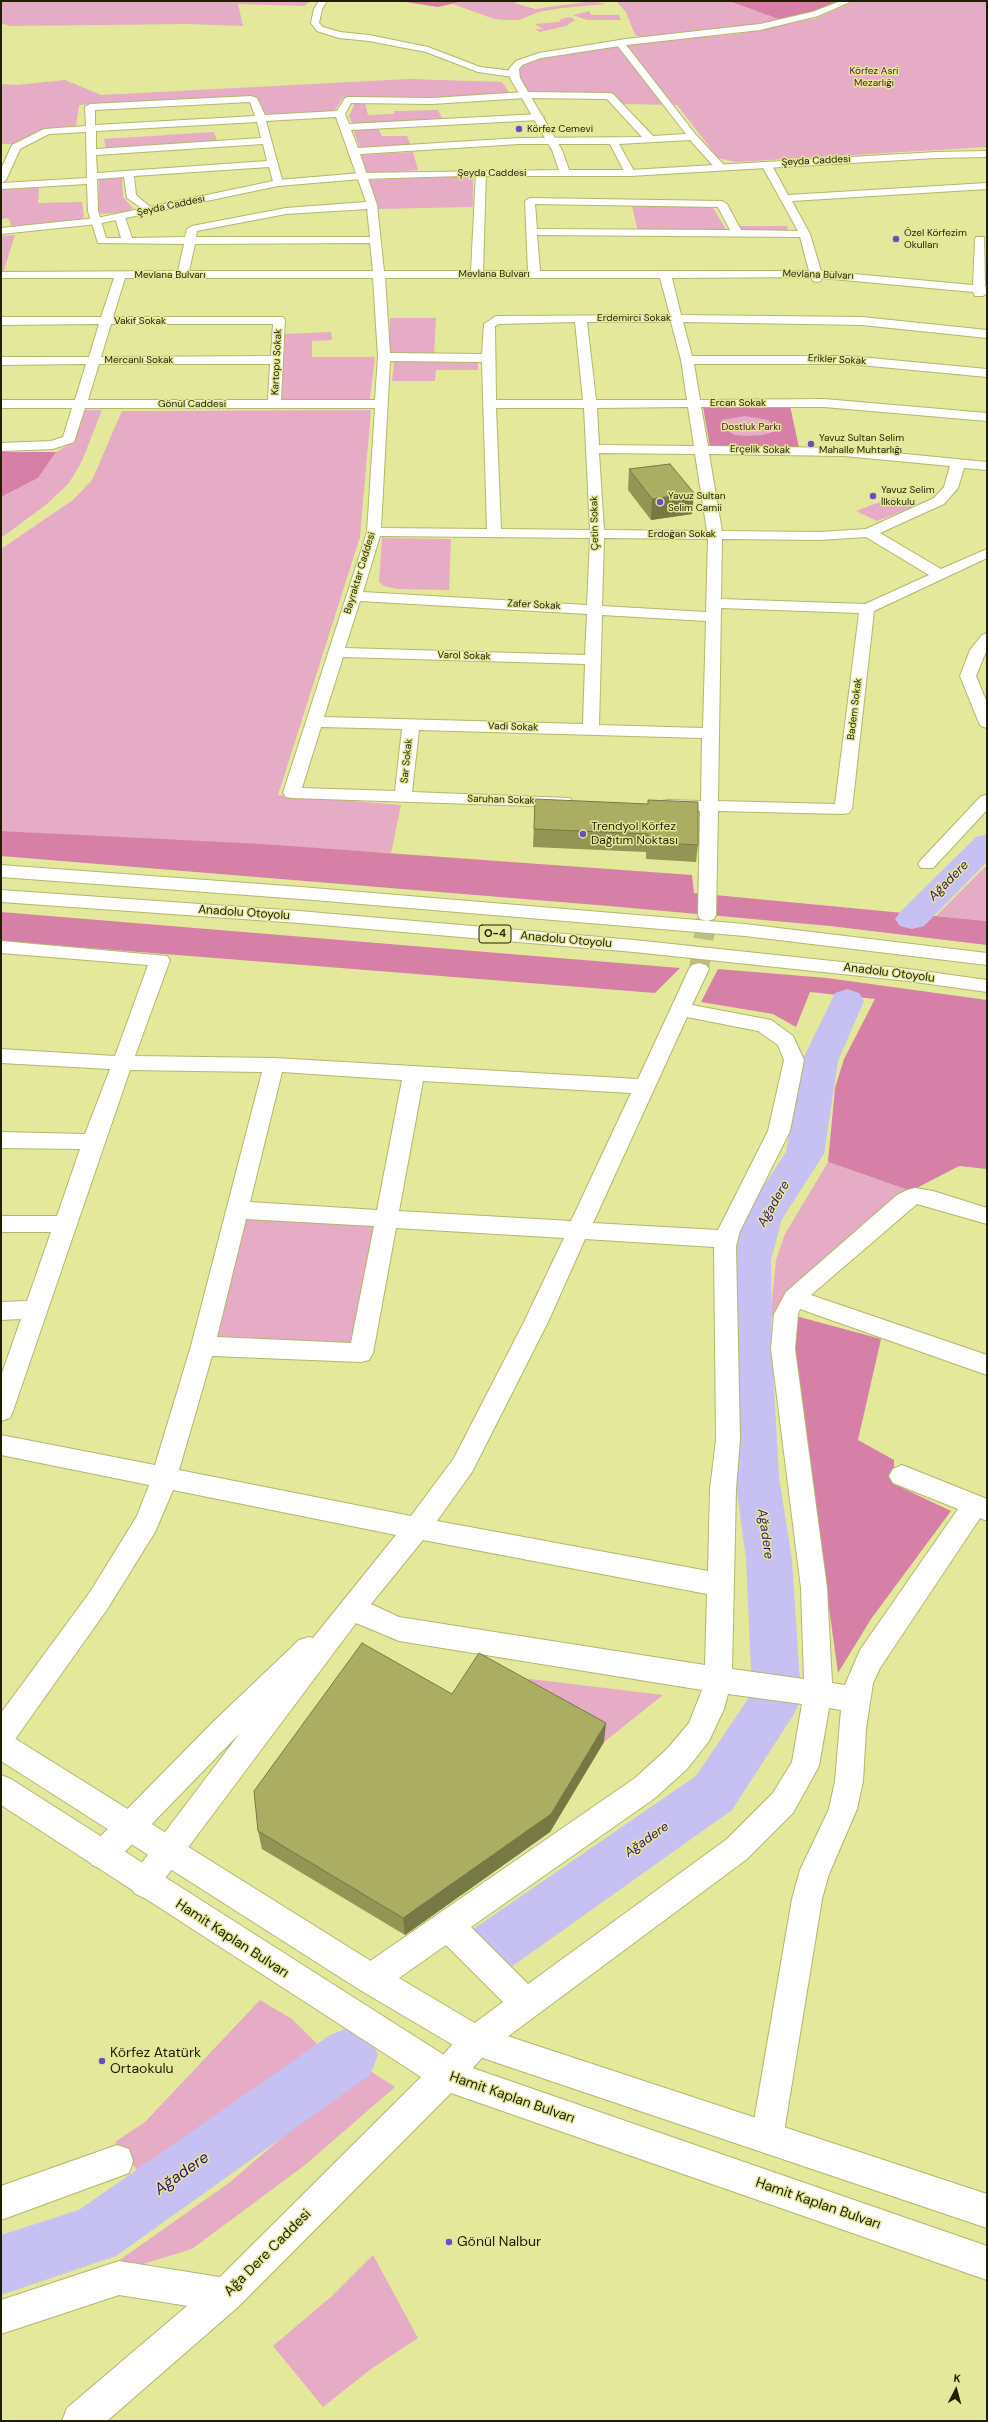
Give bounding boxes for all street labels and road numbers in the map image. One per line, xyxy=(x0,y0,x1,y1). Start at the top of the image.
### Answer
street label: Şeyda Caddesi xyxy=(781,153,851,169)
street label: Şeyda Caddesi xyxy=(458,167,526,179)
street label: Şeyda Caddesi xyxy=(136,193,206,219)
street label: Mevlana Bulvarı xyxy=(458,268,530,280)
street label: Mevlana Bulvarı xyxy=(782,268,854,282)
street label: Mevlana Bulvarı xyxy=(134,269,206,281)
street label: Erdemirci Sokak xyxy=(597,312,671,324)
street label: Vakıf Sokak xyxy=(114,315,166,327)
street label: Kartopu Sokak xyxy=(269,329,285,395)
street label: Erikler Sokak xyxy=(808,352,866,368)
street label: Mercanlı Sokak xyxy=(105,354,173,366)
street label: Ercan Sokak xyxy=(710,397,766,409)
street label: Gönül Caddesi xyxy=(158,398,226,410)
street label: Erçelik Sokak xyxy=(730,443,790,457)
street label: Çetin Sokak xyxy=(589,496,601,550)
street label: Erdoğan Sokak xyxy=(648,528,716,540)
street label: Bayraktar Caddesi xyxy=(342,531,378,615)
street label: Zafer Sokak xyxy=(507,598,561,612)
street label: Varol Sokak xyxy=(437,649,491,663)
street label: Badem Sokak xyxy=(845,677,865,741)
street label: Vadi Sokak xyxy=(488,720,538,734)
street label: Sar Sokak xyxy=(399,738,415,784)
street label: Saruhan Sokak xyxy=(467,793,535,807)
street label: Anadolu Otoyolu xyxy=(198,903,290,923)
road number: O-4 xyxy=(479,925,511,943)
street label: Anadolu Otoyolu xyxy=(520,929,612,951)
street label: Anadolu Otoyolu xyxy=(842,960,936,986)
street label: Hamit Kaplan Bulvarı xyxy=(172,1896,292,1982)
street label: Hamit Kaplan Bulvarı xyxy=(447,2069,577,2127)
street label: Hamit Kaplan Bulvarı xyxy=(753,2175,883,2233)
street label: Ağa Dere Caddesi xyxy=(221,2206,315,2300)

